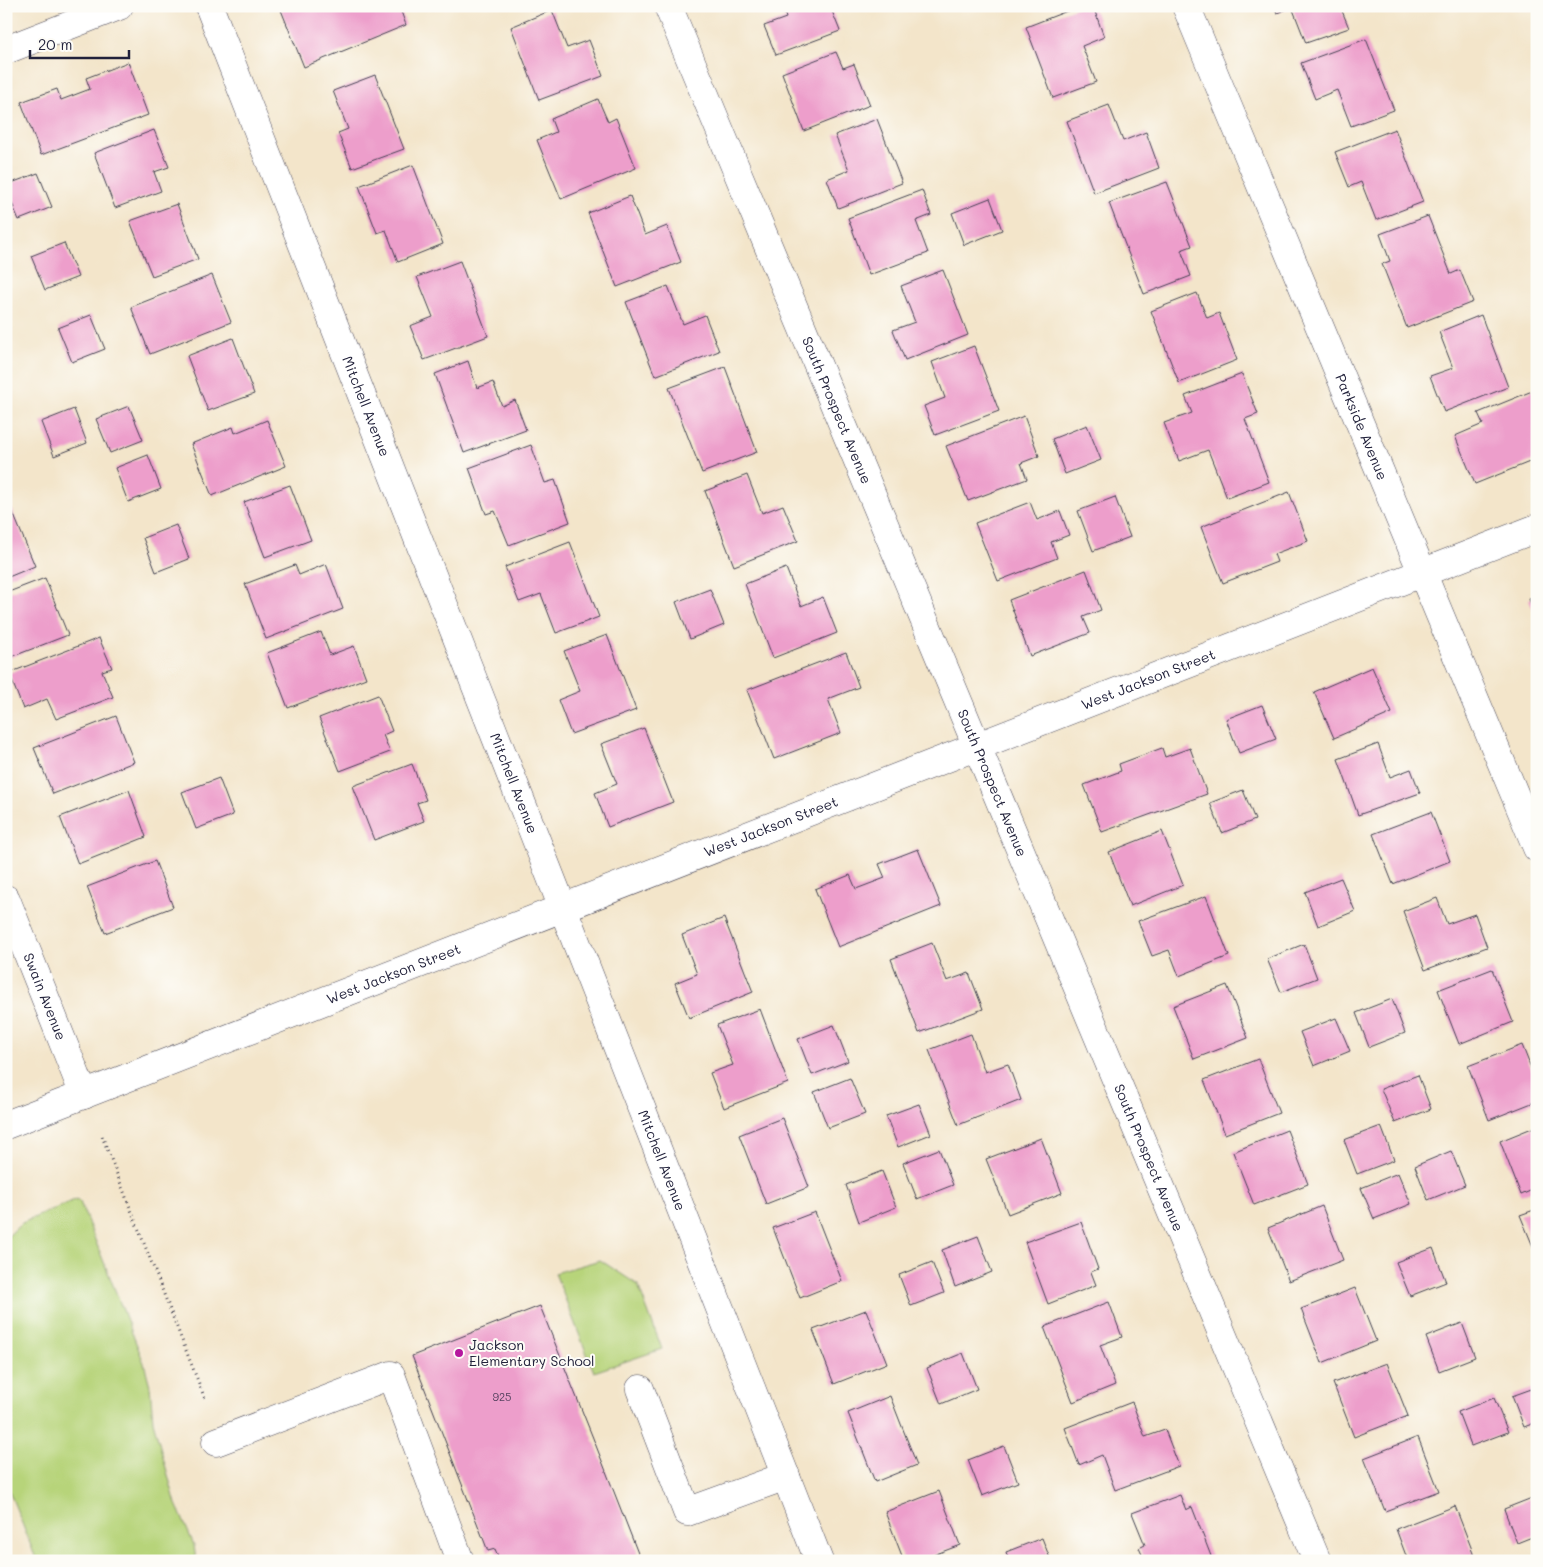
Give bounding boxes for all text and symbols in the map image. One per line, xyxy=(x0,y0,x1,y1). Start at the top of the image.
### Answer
scale bar xyxy=(30,28,129,60)
text: 20 m xyxy=(38,34,72,54)
street label: South Prospect Avenue xyxy=(798,334,876,487)
street label: Mitchell Avenue xyxy=(338,353,395,459)
street label: Parkside Avenue xyxy=(1331,371,1393,483)
street label: West Jackson Street xyxy=(1078,644,1218,714)
street label: South Prospect Avenue xyxy=(954,706,1032,859)
street label: Mitchell Avenue xyxy=(486,730,543,836)
street label: West Jackson Street xyxy=(701,792,841,861)
street label: West Jackson Street xyxy=(324,939,463,1008)
street label: Swain Avenue xyxy=(19,950,71,1043)
street label: South Prospect Avenue xyxy=(1110,1081,1188,1234)
street label: Mitchell Avenue xyxy=(634,1107,691,1213)
place label: Jackson Elementary School xyxy=(469,1335,595,1370)
marker: Jackson Elementary School xyxy=(453,1347,465,1359)
house number: 925 xyxy=(492,1389,512,1404)

